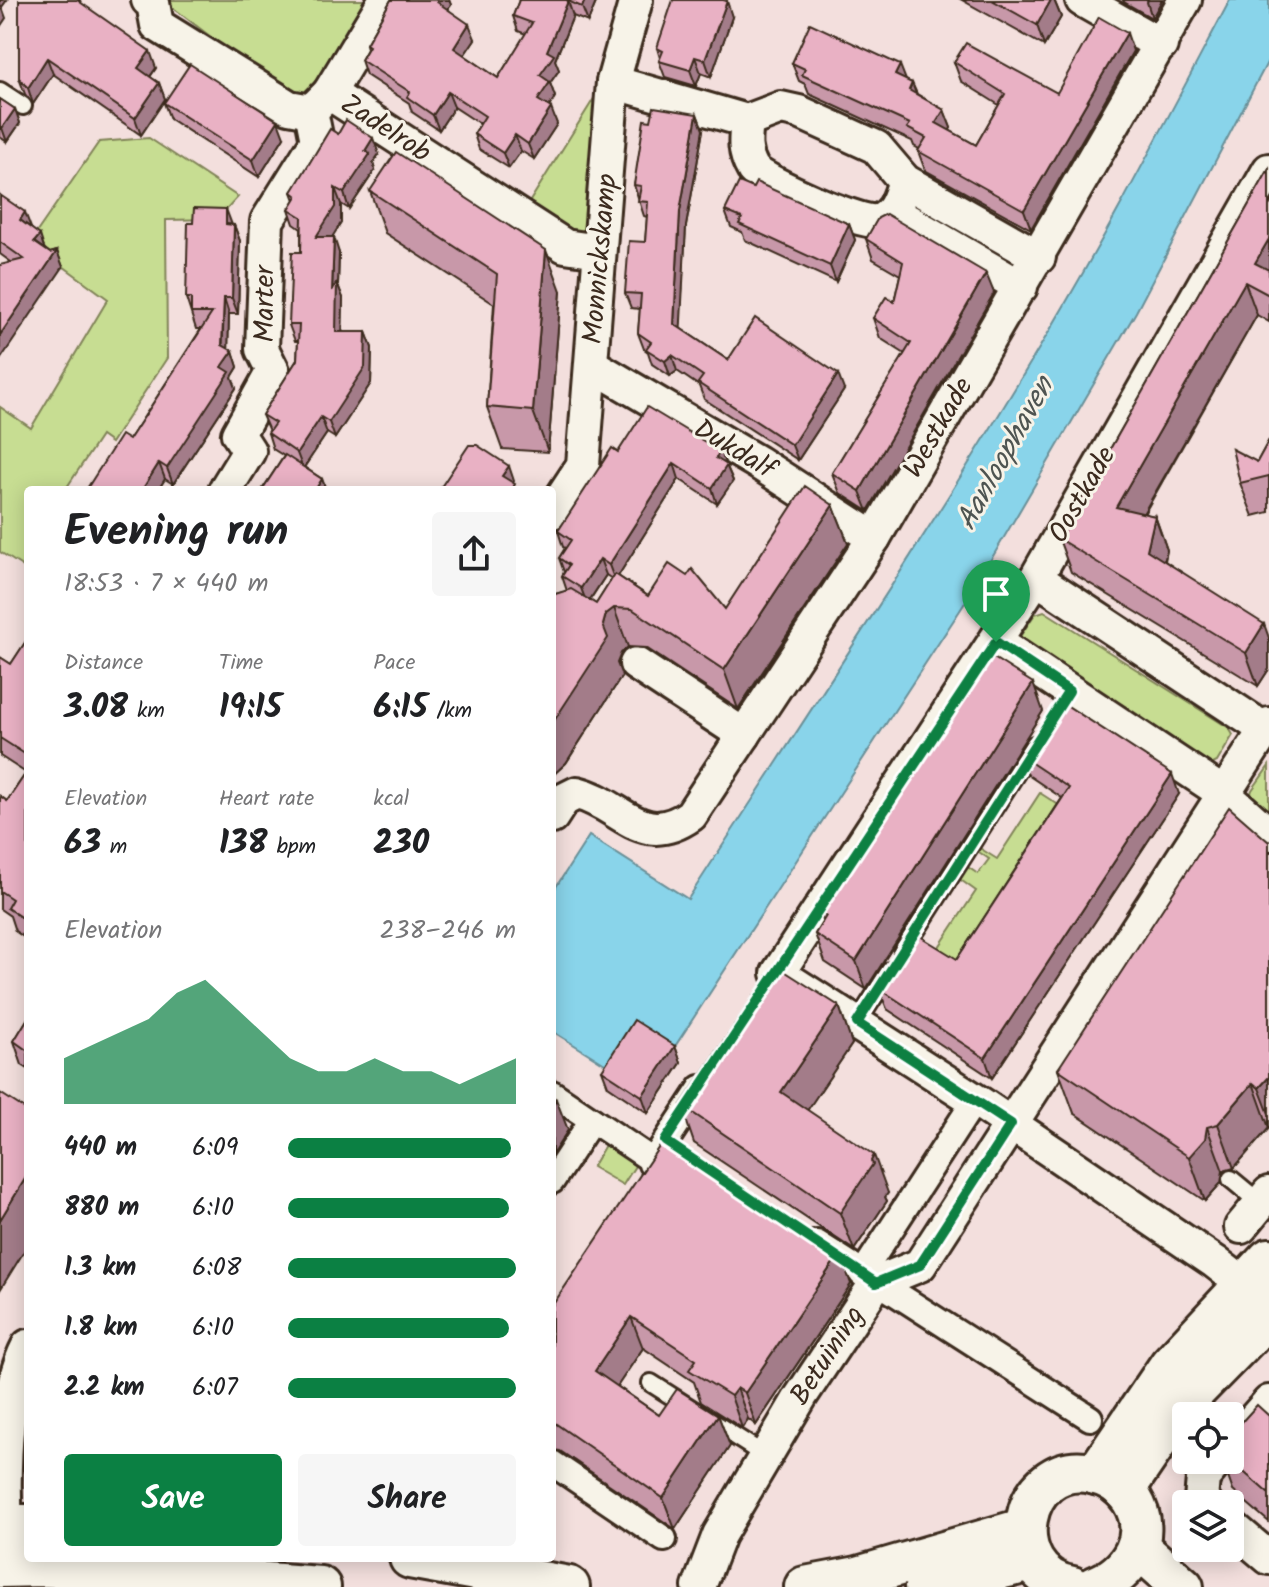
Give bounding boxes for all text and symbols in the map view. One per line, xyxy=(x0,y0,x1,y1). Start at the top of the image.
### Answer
street label: Zadelrob xyxy=(331,83,440,175)
street label: Monnickskamp xyxy=(571,172,631,346)
street label: Marter xyxy=(243,264,288,343)
water label: Aanloophaven xyxy=(944,367,1069,540)
street label: Westkade xyxy=(892,369,986,487)
street label: Dukdalf xyxy=(684,408,786,494)
street label: Oostkade xyxy=(1037,438,1129,552)
text: Evening run xyxy=(64,498,288,568)
button: share xyxy=(432,512,516,596)
pin xyxy=(962,560,1030,642)
text: 18:53 · 7 × 440 m xyxy=(64,563,268,605)
icon: arrive xyxy=(974,572,1018,616)
text: Distance xyxy=(64,646,143,681)
text: Time xyxy=(219,646,263,681)
text: Pace xyxy=(373,646,415,681)
text: 3.08 xyxy=(64,681,128,735)
text: 19:15 xyxy=(219,681,282,735)
text: 6:15 xyxy=(373,681,428,735)
text: km xyxy=(128,694,165,729)
text: /km xyxy=(428,694,472,729)
text: Elevation xyxy=(64,782,147,817)
text: Heart rate xyxy=(219,782,314,817)
text: kcal xyxy=(373,782,409,817)
text: 63 xyxy=(64,817,101,871)
text: 138 xyxy=(219,817,268,871)
text: 230 xyxy=(373,817,429,871)
text: m xyxy=(101,830,127,865)
text: bpm xyxy=(268,830,316,865)
text: Elevation xyxy=(64,910,162,952)
text: 238–246 m xyxy=(380,910,516,952)
text: 440 m xyxy=(64,1127,137,1169)
text: 6:09 xyxy=(192,1127,239,1169)
text: 880 m xyxy=(64,1187,139,1229)
text: 6:10 xyxy=(192,1187,234,1229)
text: 1.3 km xyxy=(64,1247,136,1289)
text: 6:08 xyxy=(192,1247,242,1289)
street label: Betuining xyxy=(779,1297,877,1415)
text: 1.8 km xyxy=(64,1307,137,1349)
text: 6:10 xyxy=(192,1307,234,1349)
text: 2.2 km xyxy=(64,1367,145,1409)
text: 6:07 xyxy=(192,1367,238,1409)
map controls xyxy=(1172,1402,1244,1562)
button: locate xyxy=(1172,1402,1244,1474)
button: Save xyxy=(64,1454,282,1546)
button: Share xyxy=(298,1454,516,1546)
button: layers xyxy=(1172,1490,1244,1562)

